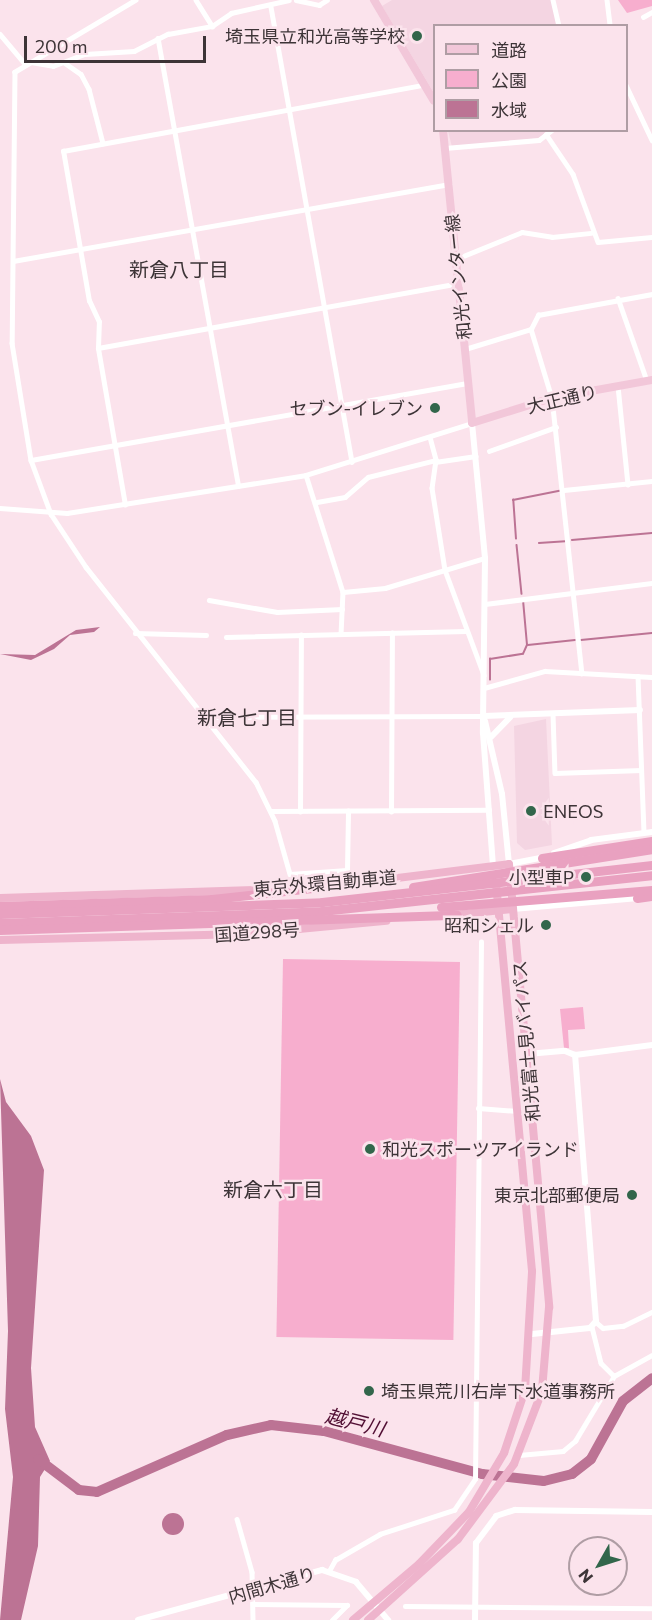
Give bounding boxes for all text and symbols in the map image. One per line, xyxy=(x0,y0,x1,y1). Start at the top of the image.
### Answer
scale bar xyxy=(27,24,208,62)
legend xyxy=(433,24,628,132)
place label: 埼玉県立和光高等学校 xyxy=(225,25,405,47)
marker: 埼玉県立和光高等学校 xyxy=(410,29,424,43)
text: 200 m xyxy=(35,35,88,57)
text: 道路 xyxy=(491,39,527,61)
text: 公園 xyxy=(491,69,527,91)
text: 水域 xyxy=(491,99,527,121)
street label: 和光インター線 xyxy=(441,213,475,341)
district label: 新倉八丁目 xyxy=(129,257,229,281)
street label: 大正通り xyxy=(524,380,600,418)
place label: セブン-イレブン xyxy=(289,397,423,419)
marker: セブン-イレブン xyxy=(428,401,442,415)
district label: 新倉七丁目 xyxy=(197,705,297,729)
place label: ENEOS xyxy=(543,800,603,822)
marker: ENEOS xyxy=(524,804,538,818)
street label: 東京外環自動車道 xyxy=(252,866,398,900)
place label: 小型車P xyxy=(509,866,574,888)
marker: 小型車P xyxy=(579,870,593,884)
place label: 昭和シェル xyxy=(444,914,534,936)
street label: 国道298号 xyxy=(213,918,301,946)
marker: 昭和シェル xyxy=(539,918,553,932)
street label: 和光富士見バイパス xyxy=(508,959,544,1123)
place label: 和光スポーツアイランド xyxy=(382,1138,580,1160)
marker: 和光スポーツアイランド xyxy=(363,1142,377,1156)
district label: 新倉六丁目 xyxy=(223,1177,323,1201)
place label: 東京北部郵便局 xyxy=(494,1184,620,1206)
marker: 東京北部郵便局 xyxy=(625,1188,639,1202)
place label: 埼玉県荒川右岸下水道事務所 xyxy=(381,1380,615,1402)
marker: 埼玉県荒川右岸下水道事務所 xyxy=(362,1384,376,1398)
water label: 越戸川 xyxy=(323,1403,387,1441)
north arrow xyxy=(568,1536,628,1596)
street label: 内間木通り xyxy=(226,1562,318,1608)
text: N xyxy=(574,1566,596,1587)

